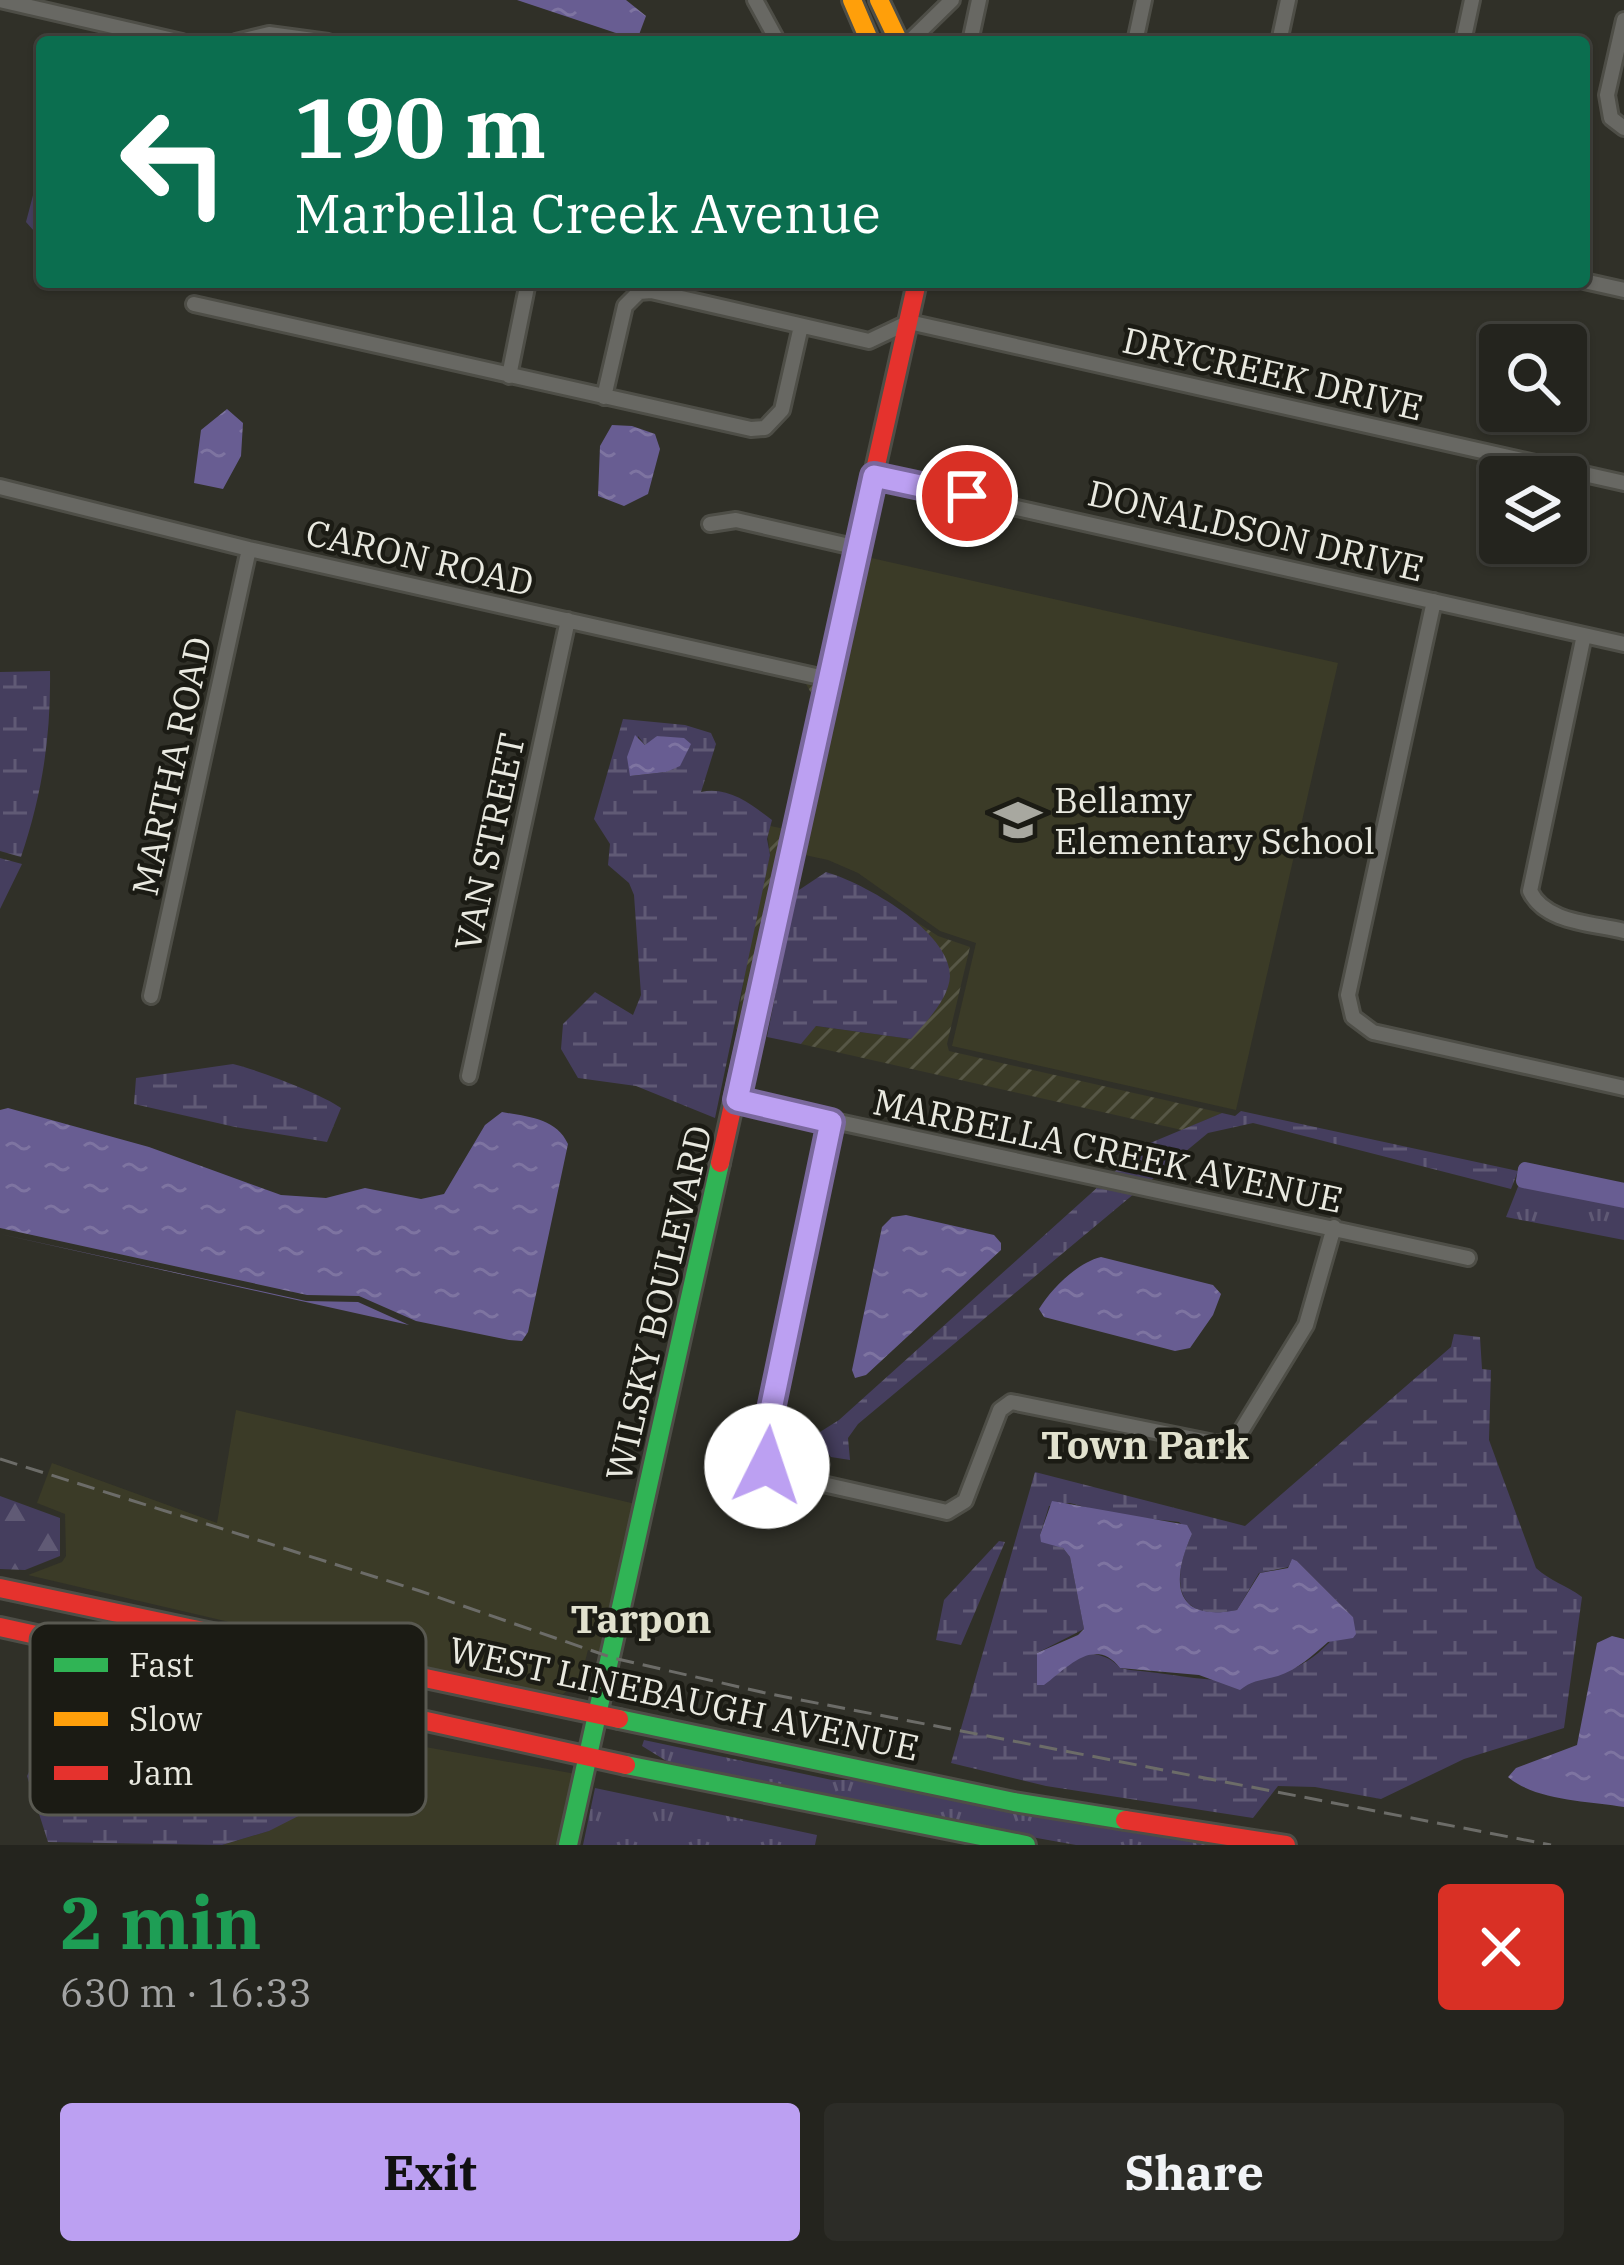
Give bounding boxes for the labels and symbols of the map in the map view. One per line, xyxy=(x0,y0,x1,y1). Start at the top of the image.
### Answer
street label: DRYCREEK DRIVE xyxy=(1118,316,1428,430)
pin xyxy=(916,445,1018,547)
street label: DONALDSON DRIVE xyxy=(1084,469,1428,591)
street label: CARON ROAD xyxy=(302,508,538,606)
street label: MARTHA ROAD xyxy=(121,632,221,900)
street label: VAN STREET xyxy=(443,729,535,955)
place label: Bellamy Elementary School xyxy=(1054,776,1375,864)
school or university icon: Bellamy Elementary School xyxy=(993,795,1043,845)
street label: MARBELLA CREEK AVENUE xyxy=(869,1077,1347,1223)
street label: WILSKY BOULEVARD xyxy=(594,1121,722,1485)
position arrow xyxy=(704,1403,830,1529)
district label: Town Park xyxy=(1041,1419,1250,1470)
district label: Tarpon xyxy=(570,1593,712,1644)
legend xyxy=(30,1623,426,1815)
street label: WEST LINEBAUGH AVENUE xyxy=(445,1625,923,1771)
text: Fast xyxy=(129,1643,194,1686)
text: Slow xyxy=(129,1697,203,1740)
text: Jam xyxy=(129,1751,193,1794)

